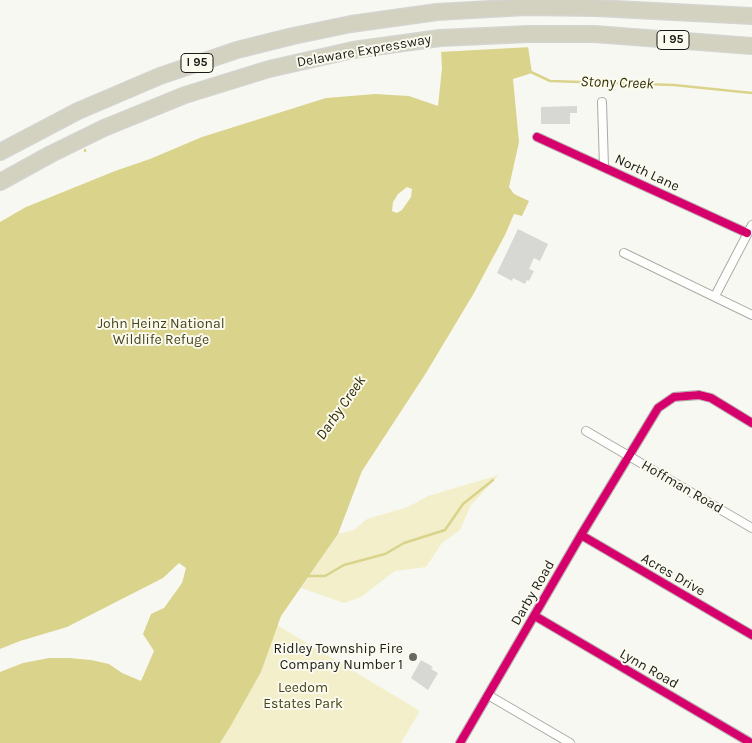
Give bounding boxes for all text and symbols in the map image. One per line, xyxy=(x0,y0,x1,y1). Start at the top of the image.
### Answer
road number: I 95 xyxy=(657,30,689,50)
street label: Delaware Expressway xyxy=(296,31,432,71)
road number: I 95 xyxy=(181,54,213,72)
water label: Stony Creek xyxy=(580,73,654,93)
street label: North Lane xyxy=(612,151,682,195)
park label: John Heinz National Wildlife Refuge xyxy=(97,316,225,348)
water label: Darby Creek xyxy=(312,372,370,444)
street label: Hoffman Road xyxy=(638,457,726,517)
street label: Acres Drive xyxy=(638,550,708,600)
street label: Darby Road xyxy=(508,557,558,629)
place label: Ridley Township Fire Company Number 1 xyxy=(274,641,403,674)
street label: Lynn Road xyxy=(617,645,681,693)
marker: Ridley Township Fire Company Number 1 xyxy=(407,651,419,663)
park label: Leedom Estates Park xyxy=(263,680,343,712)

